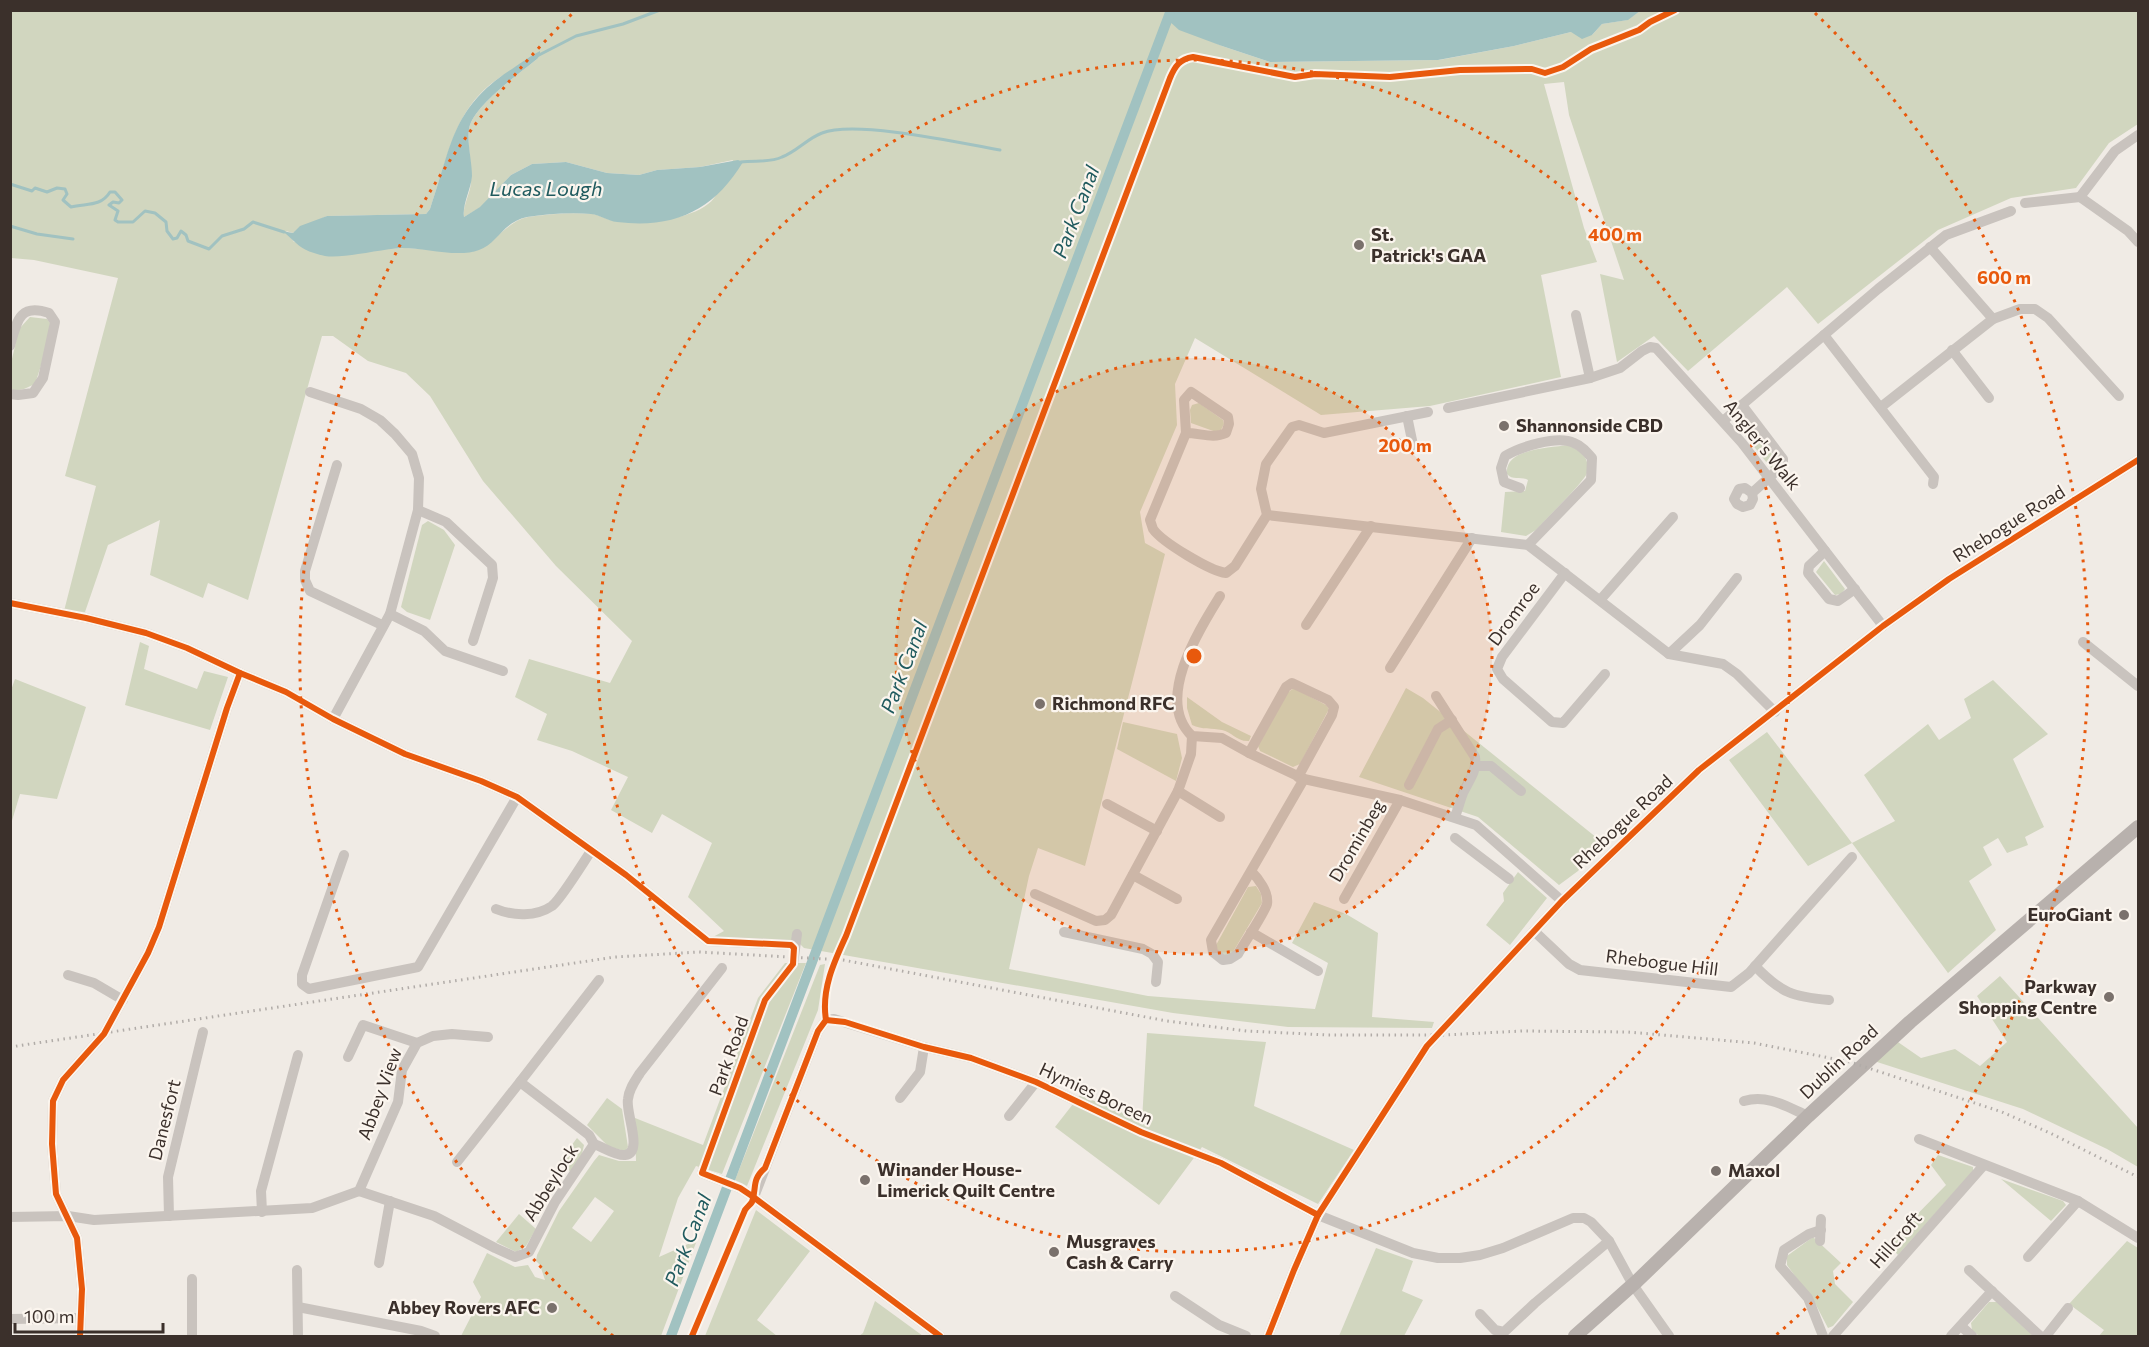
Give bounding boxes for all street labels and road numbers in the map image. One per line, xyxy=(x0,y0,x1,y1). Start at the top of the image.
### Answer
street label: Angler's Walk xyxy=(1720,395,1806,494)
street label: Rhebogue Road xyxy=(1948,480,2069,566)
street label: Dromroe xyxy=(1483,577,1544,650)
street label: Rhebogue Road xyxy=(1568,770,1677,873)
street label: Drominbeg xyxy=(1324,795,1389,886)
street label: Rhebogue Hill xyxy=(1605,944,1720,980)
street label: Park Road xyxy=(704,1013,753,1098)
street label: Dublin Road xyxy=(1795,1019,1882,1103)
street label: Abbey View xyxy=(352,1045,406,1143)
street label: Hymies Boreen xyxy=(1036,1057,1157,1129)
street label: Danesfort xyxy=(143,1077,185,1163)
street label: Abbeylock xyxy=(518,1140,582,1225)
street label: Hillcroft xyxy=(1865,1206,1926,1272)

